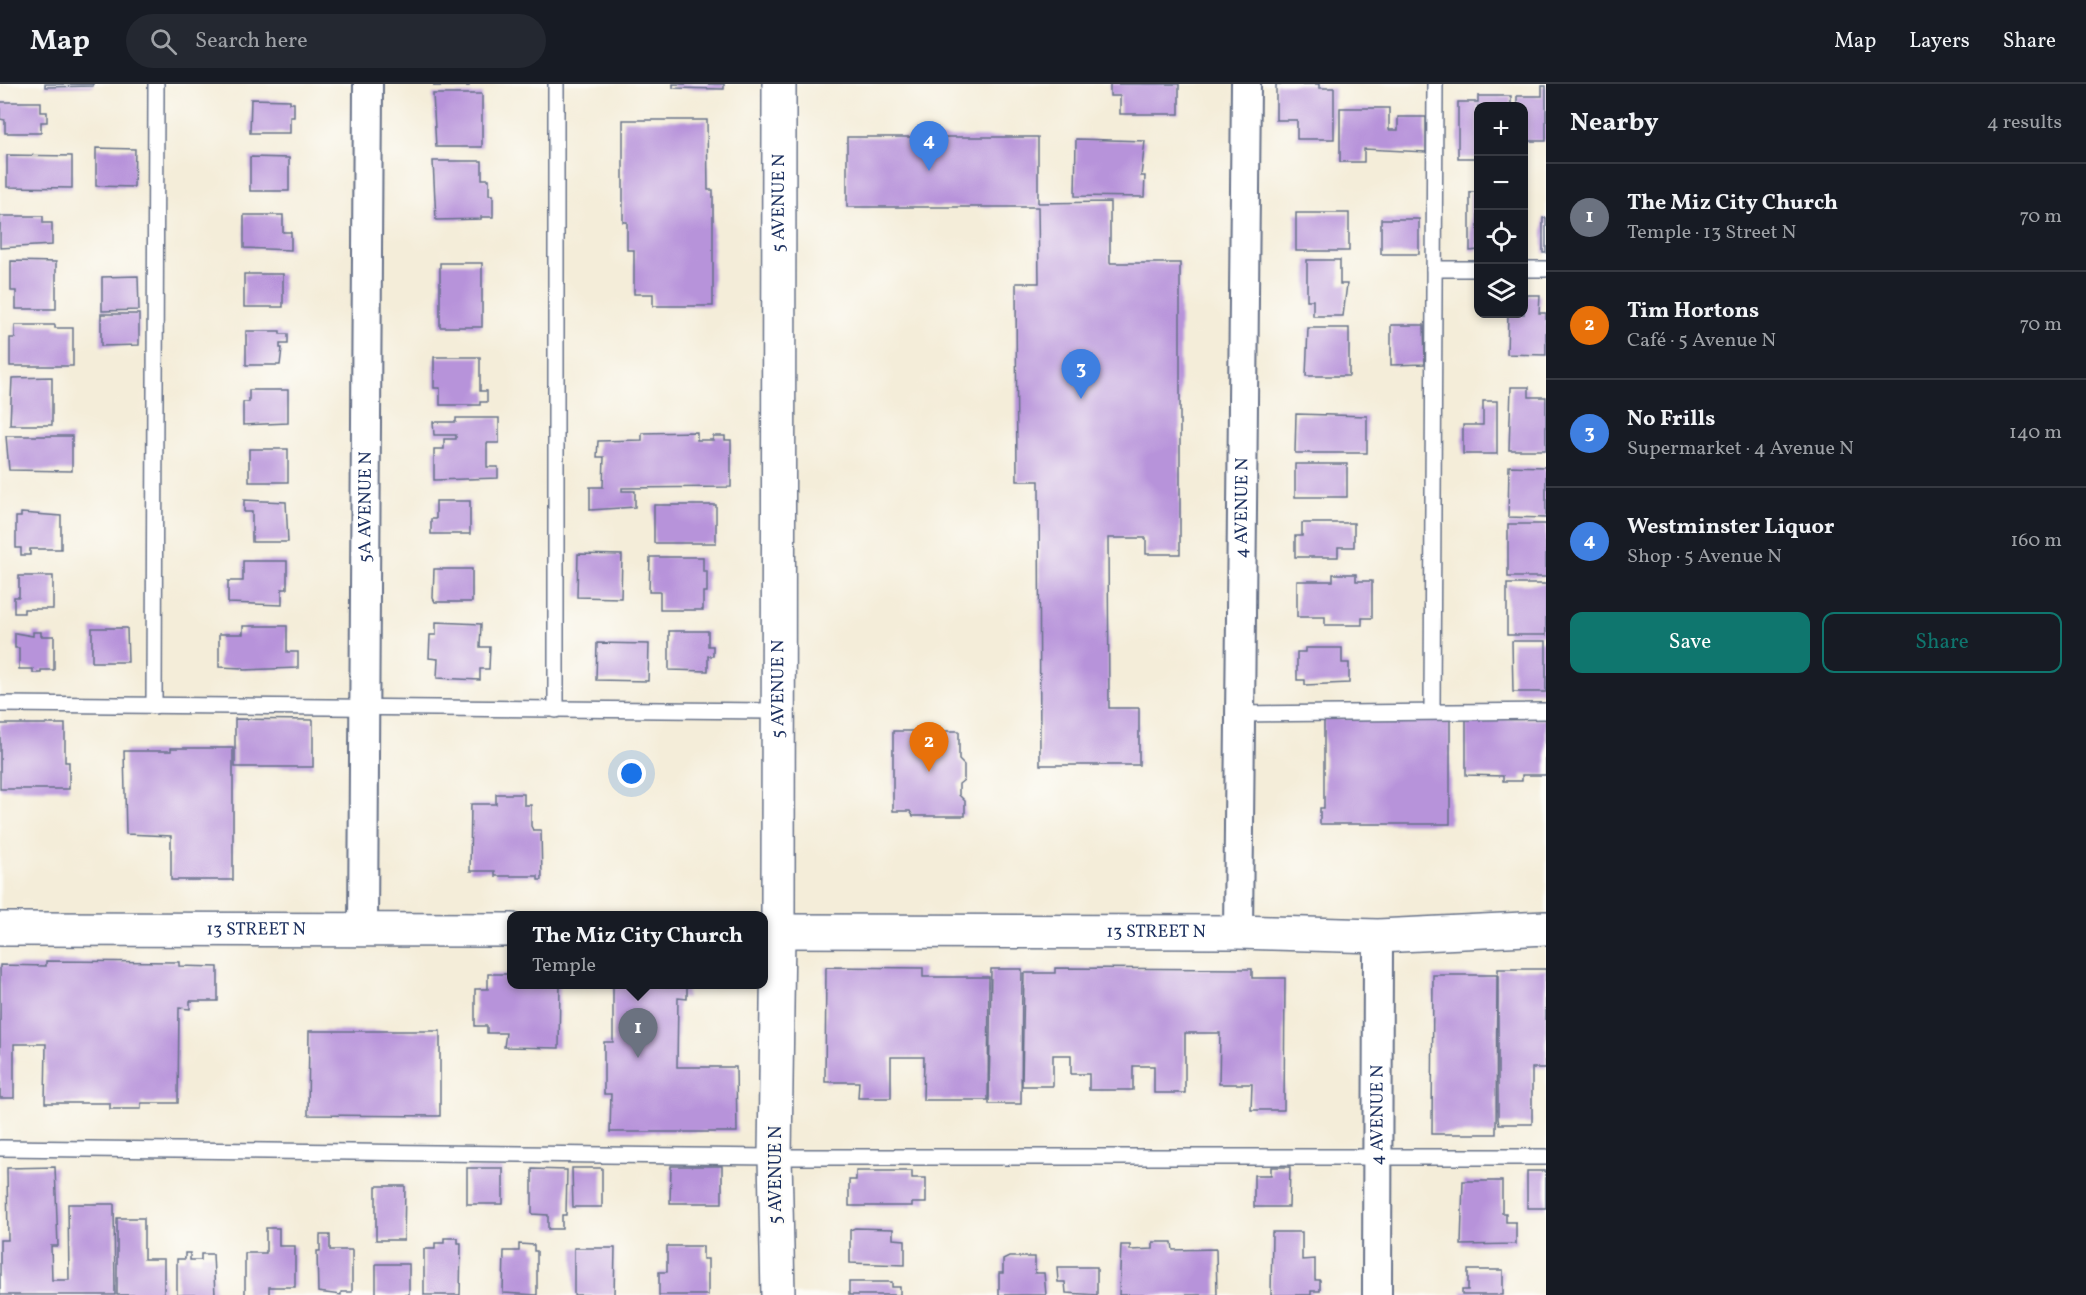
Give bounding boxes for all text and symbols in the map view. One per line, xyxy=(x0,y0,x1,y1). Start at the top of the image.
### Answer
search box xyxy=(126,14,546,68)
text: Map xyxy=(30,22,90,61)
icon: search xyxy=(147,25,180,58)
text: Search here xyxy=(195,26,308,57)
text: Map xyxy=(1834,27,1876,56)
text: Layers xyxy=(1909,27,1970,56)
text: Share xyxy=(2003,27,2056,56)
map controls xyxy=(1474,102,1528,318)
button: + xyxy=(1474,102,1528,156)
text: Nearby xyxy=(1570,105,1659,141)
text: 4 results xyxy=(1987,109,2062,137)
pin: 4 xyxy=(910,122,948,171)
street label: 5 AVENUE N xyxy=(766,154,791,252)
button: − xyxy=(1474,156,1528,210)
text: The Miz City Church xyxy=(1627,188,1838,219)
text: 1 xyxy=(1585,203,1594,231)
text: 70 m xyxy=(2019,203,2062,231)
button: locate xyxy=(1474,210,1528,264)
text: Temple · 13 Street N xyxy=(1627,219,1796,247)
button: layers xyxy=(1474,264,1528,318)
text: Tim Hortons xyxy=(1627,296,1759,327)
text: 2 xyxy=(1584,311,1595,339)
text: 70 m xyxy=(2019,311,2062,339)
text: Café · 5 Avenue N xyxy=(1627,327,1776,355)
pin: 3 xyxy=(1062,350,1100,399)
text: No Frills xyxy=(1627,404,1715,435)
text: 3 xyxy=(1584,419,1595,447)
text: 140 m xyxy=(2009,419,2062,447)
text: Supermarket · 4 Avenue N xyxy=(1627,435,1854,463)
street label: 5A AVENUE N xyxy=(353,451,378,563)
street label: 4 AVENUE N xyxy=(1229,457,1255,559)
text: Westminster Liquor xyxy=(1627,512,1835,543)
text: 4 xyxy=(1583,527,1596,555)
text: 160 m xyxy=(2010,527,2062,555)
text: Shop · 5 Avenue N xyxy=(1627,543,1782,571)
button: Save xyxy=(1570,612,1810,673)
button: Share xyxy=(1822,612,2062,673)
street label: 5 AVENUE N xyxy=(766,640,791,738)
pin: 2 xyxy=(910,722,948,772)
your location xyxy=(617,759,646,788)
popup xyxy=(507,911,768,989)
street label: 13 STREET N xyxy=(206,917,306,942)
street label: 13 STREET N xyxy=(1106,919,1206,944)
text: The Miz City Church xyxy=(532,921,743,952)
text: Temple xyxy=(532,952,596,980)
pin: 1 xyxy=(618,1008,658,1058)
street label: 4 AVENUE N xyxy=(1365,1065,1390,1165)
street label: 5 AVENUE N xyxy=(764,1126,789,1224)

